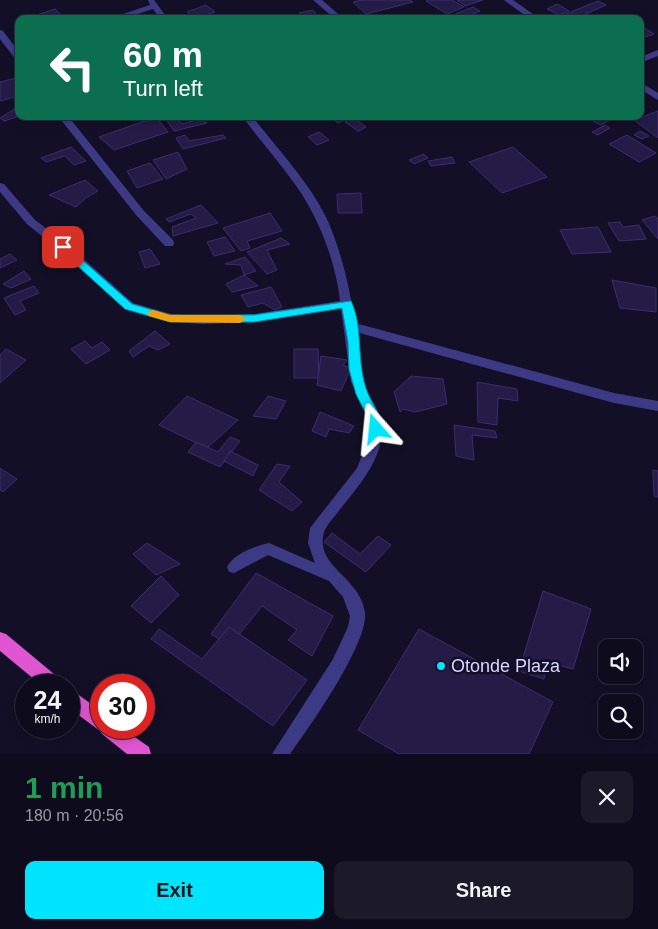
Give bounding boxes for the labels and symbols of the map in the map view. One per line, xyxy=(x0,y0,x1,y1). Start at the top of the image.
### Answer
pin xyxy=(42,226,84,268)
position arrow xyxy=(349,402,401,454)
place label: Otonde Plaza xyxy=(451,656,561,676)
marker: Otonde Plaza xyxy=(435,660,447,672)
speed limit sign: 30 xyxy=(90,674,155,739)

